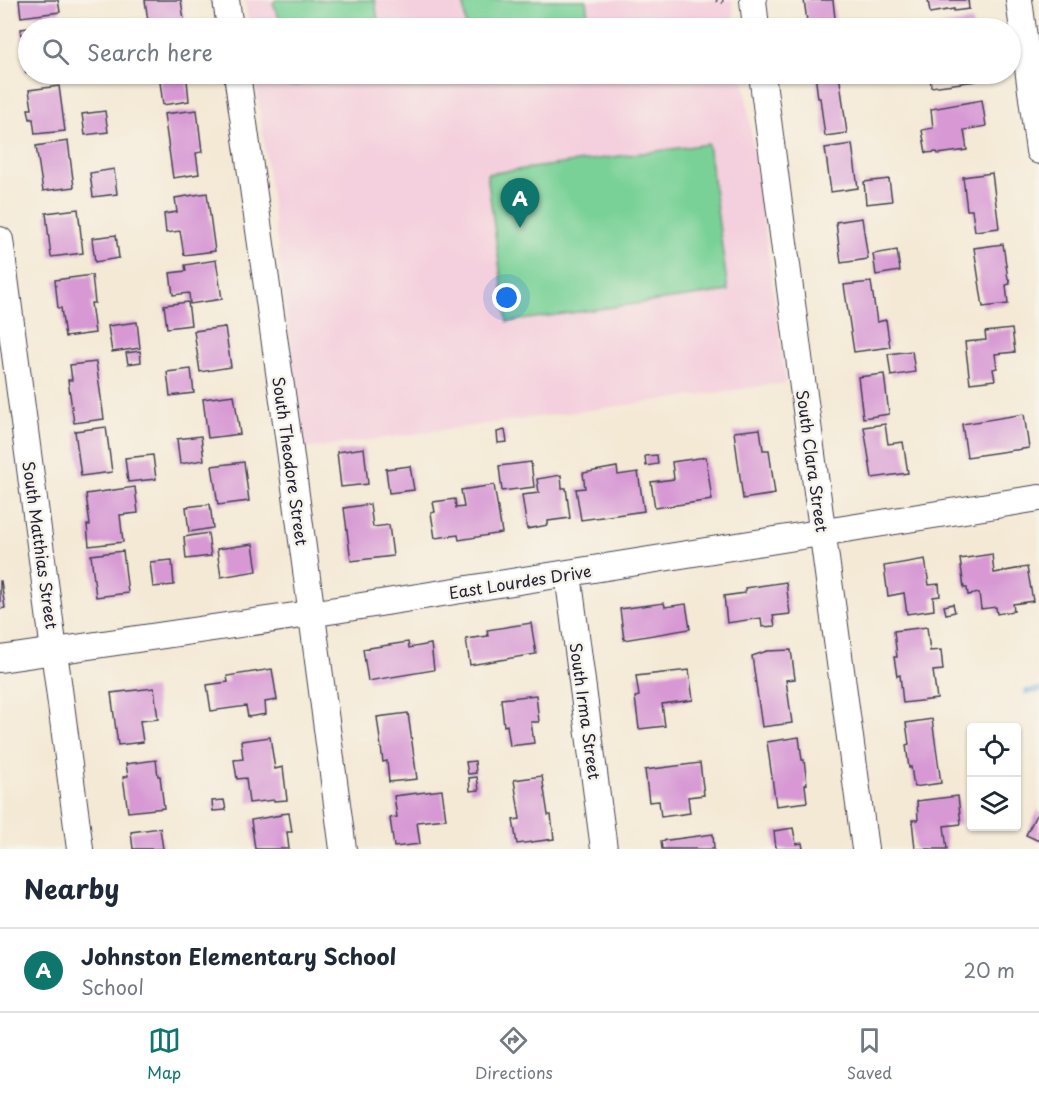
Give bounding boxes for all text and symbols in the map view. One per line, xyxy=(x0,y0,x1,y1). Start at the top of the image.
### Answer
search box xyxy=(18,18,1021,84)
icon: search xyxy=(39,35,72,68)
text: Search here xyxy=(87,35,213,68)
pin: A xyxy=(500,178,540,228)
your location xyxy=(492,283,521,312)
street label: South Theodore Street xyxy=(267,375,315,547)
street label: South Clara Street xyxy=(791,388,835,534)
street label: South Matthias Street xyxy=(17,460,65,631)
street label: East Lourdes Drive xyxy=(447,558,593,604)
street label: South Irma Street xyxy=(565,641,608,781)
map controls xyxy=(967,723,1021,831)
button: locate xyxy=(967,723,1021,777)
button: layers xyxy=(967,777,1021,831)
text: Nearby xyxy=(24,869,119,908)
text: Johnston Elementary School xyxy=(81,939,396,972)
text: A xyxy=(36,955,51,985)
text: 20 m xyxy=(963,955,1015,985)
text: School xyxy=(81,972,144,1002)
tab: Map xyxy=(147,1024,181,1084)
tab: Directions xyxy=(475,1024,553,1084)
tab: Saved xyxy=(847,1024,892,1084)

